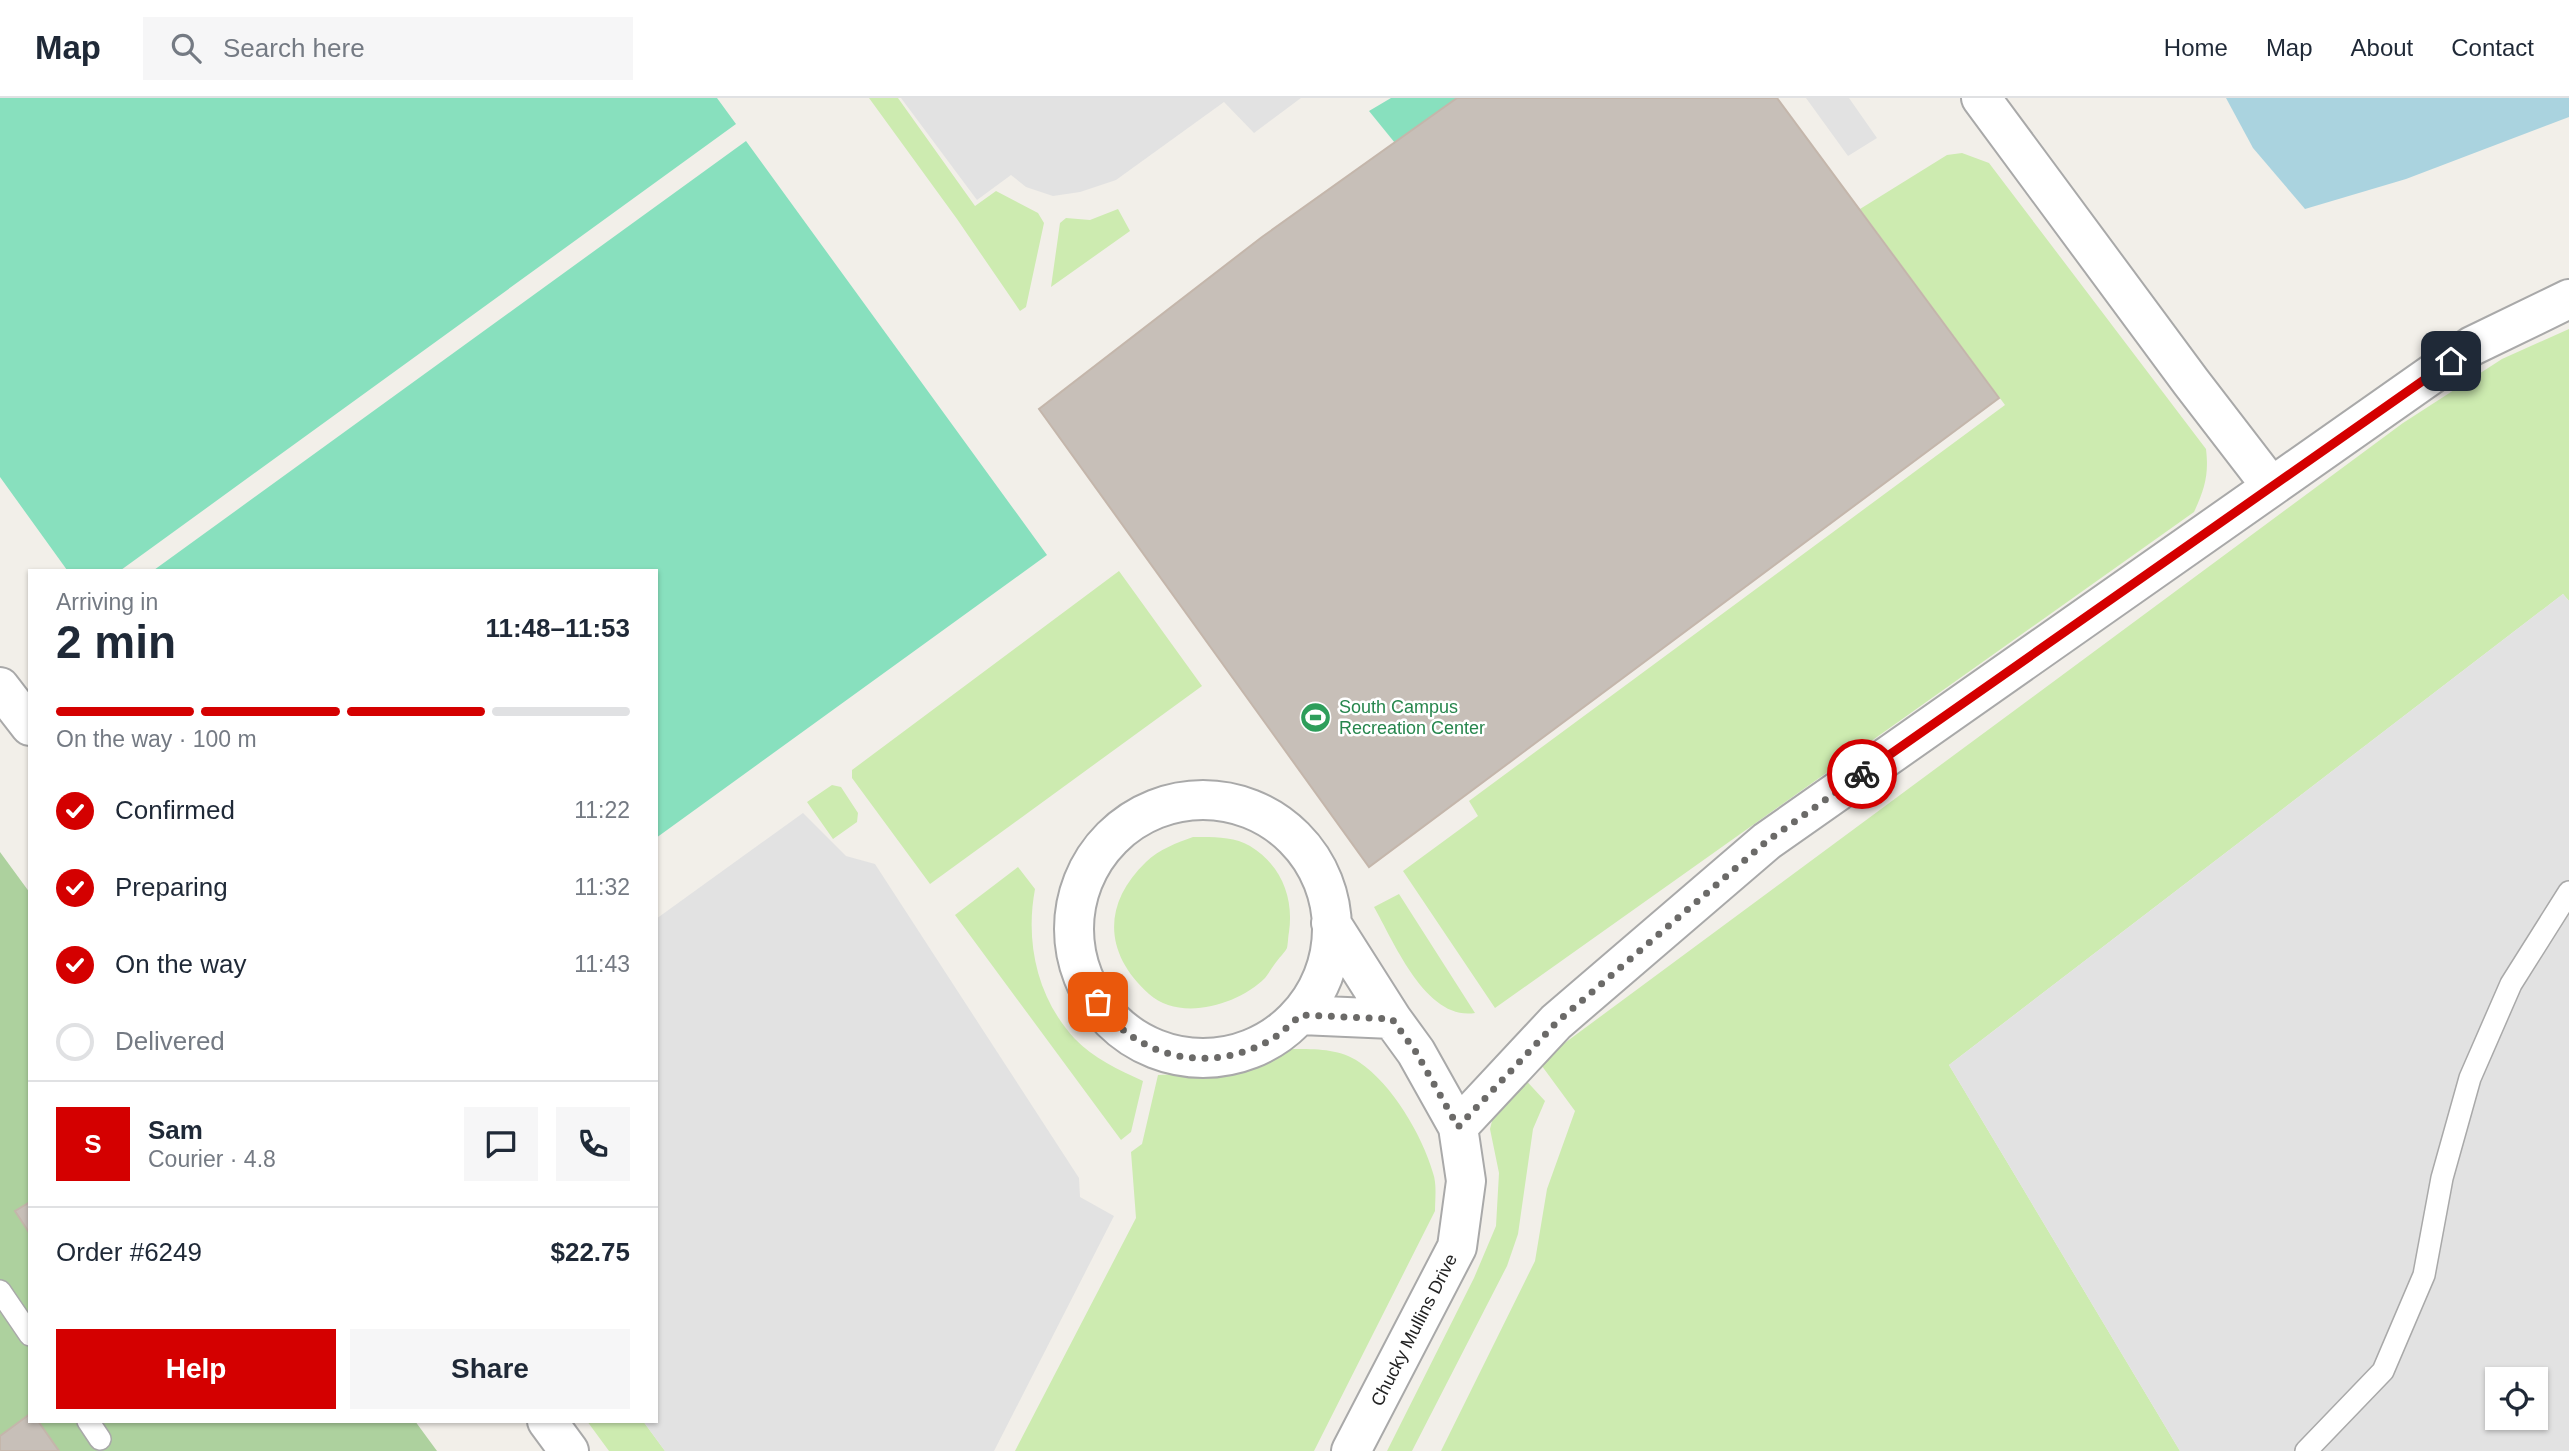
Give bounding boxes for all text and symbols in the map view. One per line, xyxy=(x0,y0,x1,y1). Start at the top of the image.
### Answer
search box xyxy=(143,17,633,80)
text: Map xyxy=(35,29,101,66)
icon: search xyxy=(167,29,205,67)
text: Search here xyxy=(223,33,365,63)
text: Home xyxy=(2164,34,2228,61)
text: Map xyxy=(2266,34,2313,61)
text: About xyxy=(2351,34,2413,61)
text: Contact xyxy=(2451,34,2534,61)
pin xyxy=(2421,331,2481,391)
icon: home xyxy=(2432,342,2470,380)
text: Arriving in xyxy=(56,589,158,615)
text: 11:48–11:53 xyxy=(485,613,630,643)
text: 2 min xyxy=(56,616,176,668)
place label: South Campus Recreation Center xyxy=(1339,697,1485,738)
sports icon: South Campus Recreation Center xyxy=(1299,700,1333,734)
text: On the way · 100 m xyxy=(56,726,257,752)
courier xyxy=(1827,739,1897,809)
icon: bike xyxy=(1843,755,1881,793)
icon: check xyxy=(56,792,94,830)
text: Confirmed xyxy=(115,795,235,825)
text: 11:22 xyxy=(574,797,630,823)
icon: check xyxy=(56,869,94,907)
text: Preparing xyxy=(115,872,228,902)
text: 11:32 xyxy=(574,874,630,900)
icon: check xyxy=(56,946,94,984)
text: On the way xyxy=(115,949,247,979)
text: 11:43 xyxy=(574,951,630,977)
pin xyxy=(1068,972,1128,1032)
icon: bag xyxy=(1079,983,1117,1021)
text: Delivered xyxy=(115,1026,225,1056)
button: chat xyxy=(464,1107,538,1181)
button: phone xyxy=(556,1107,630,1181)
text: Sam xyxy=(148,1115,203,1145)
text: S xyxy=(84,1129,102,1159)
text: Courier · 4.8 xyxy=(148,1146,276,1172)
text: Order #6249 xyxy=(56,1237,202,1267)
text: $22.75 xyxy=(550,1237,630,1267)
street label: Chucky Mullins Drive xyxy=(1367,1251,1461,1409)
button: Help xyxy=(56,1329,336,1409)
button: Share xyxy=(350,1329,630,1409)
map controls xyxy=(2485,1367,2548,1430)
button: locate xyxy=(2485,1367,2548,1430)

